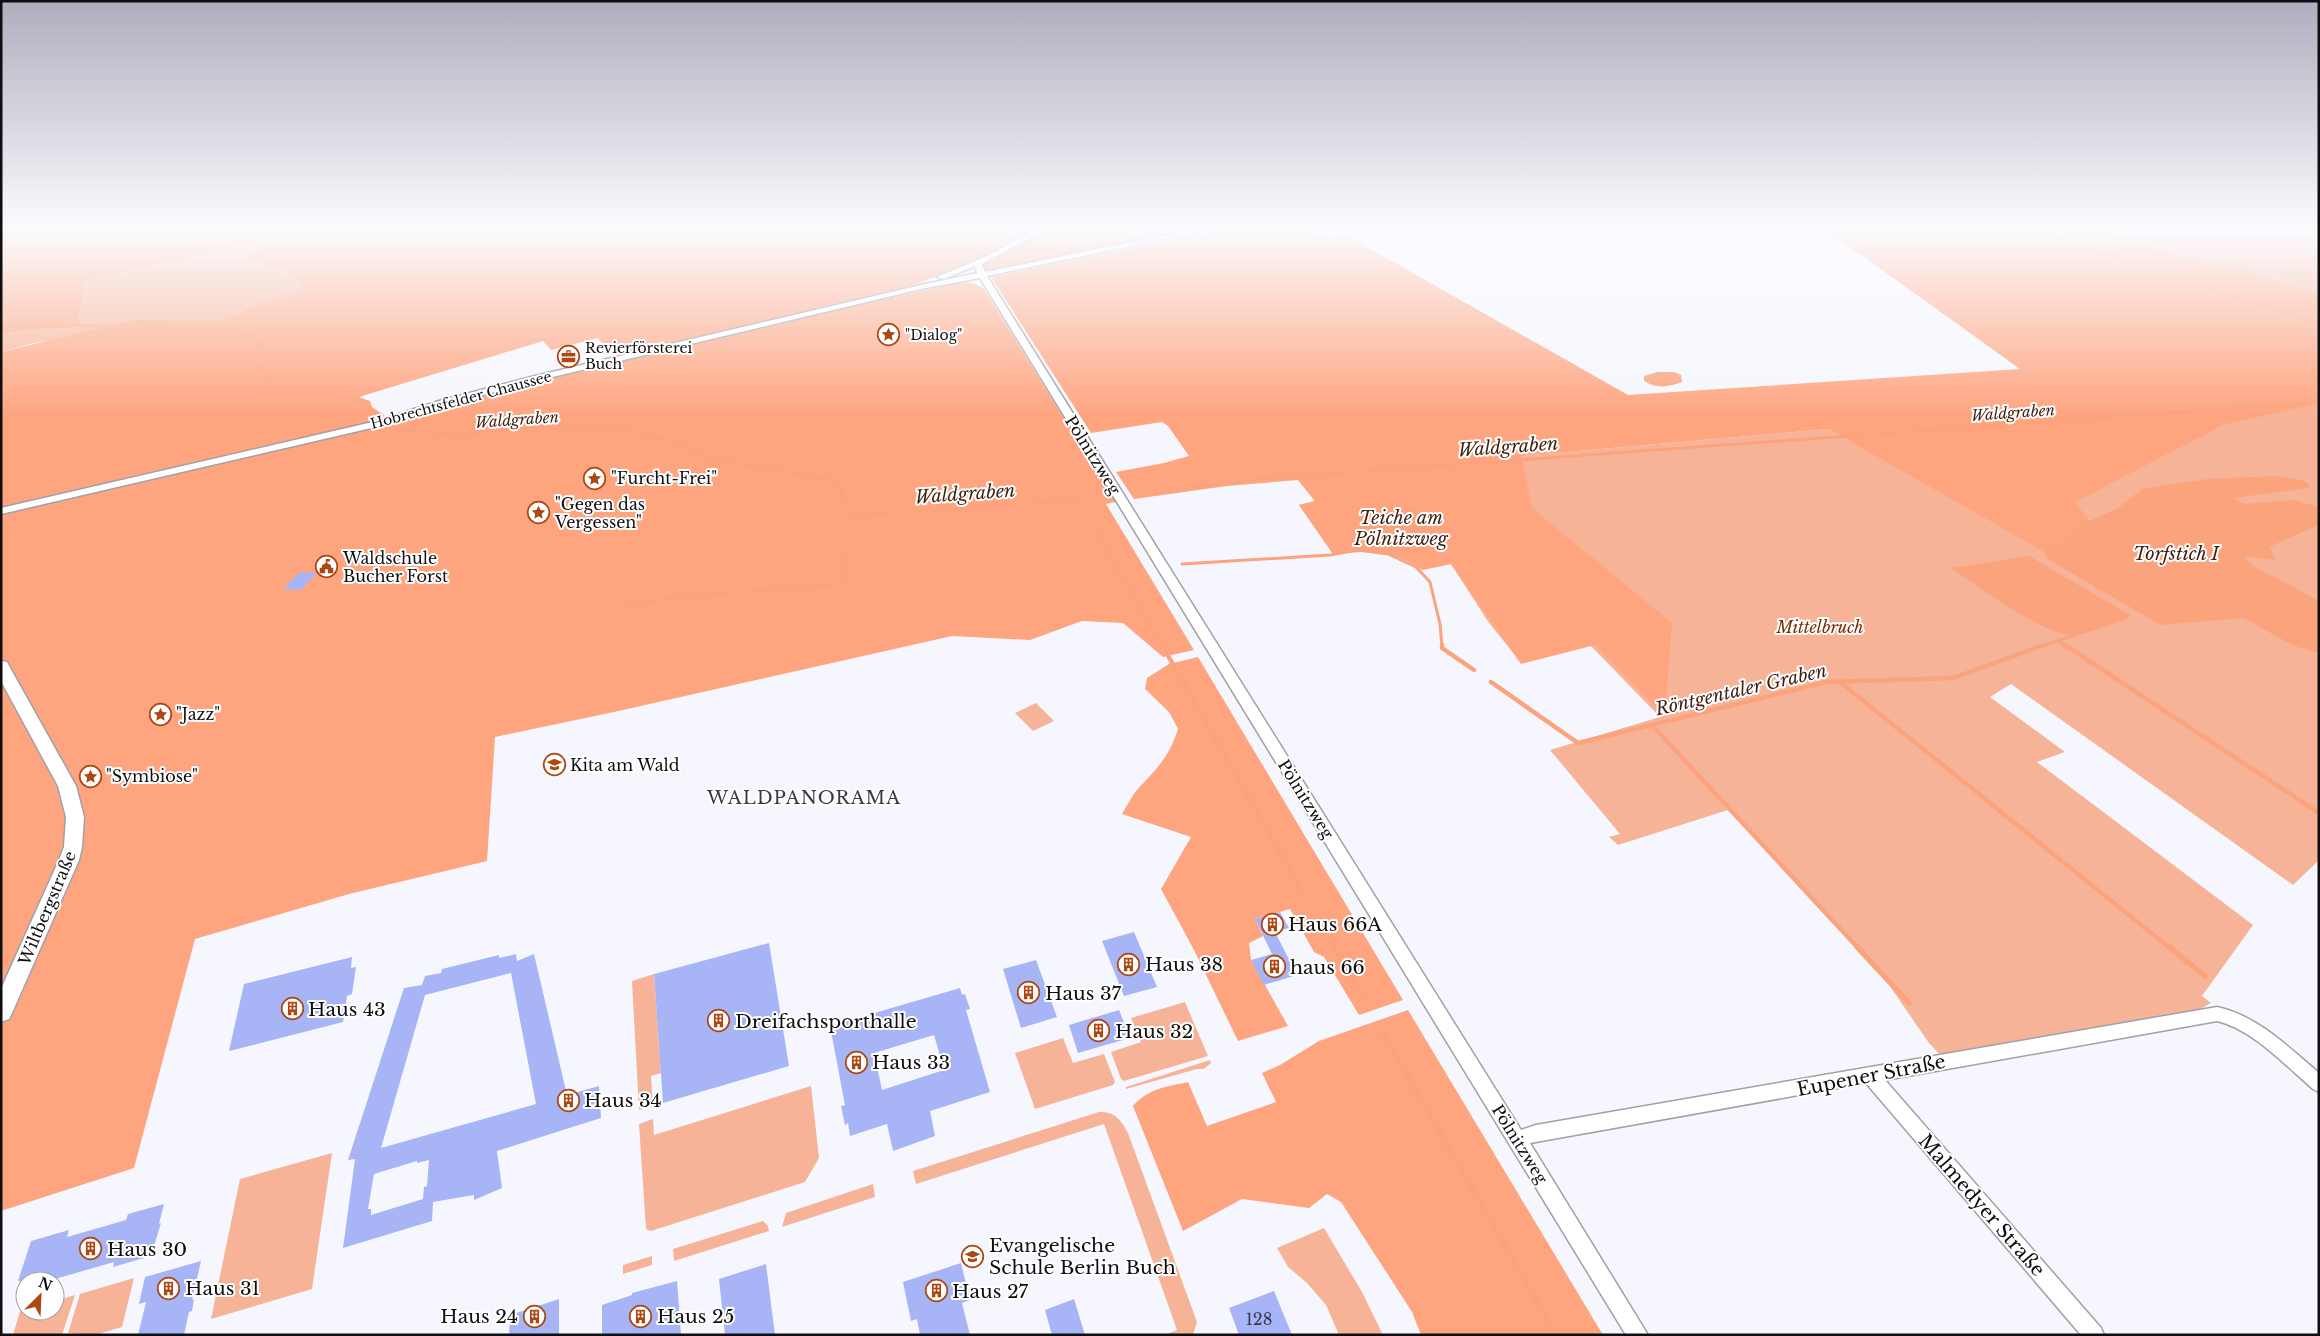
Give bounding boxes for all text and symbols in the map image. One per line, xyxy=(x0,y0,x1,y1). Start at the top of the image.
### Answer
place icon: "Dialog" xyxy=(877,323,901,347)
place label: "Dialog" xyxy=(905,326,962,344)
place label: Revierförsterei Buch xyxy=(585,339,692,373)
office icon: Revierförsterei Buch xyxy=(557,344,581,368)
street label: Hobrechtsfelder Chaussee xyxy=(368,367,554,433)
water label: Waldgraben xyxy=(1970,400,2055,425)
water label: Waldgraben xyxy=(474,407,559,432)
street label: Pölnitzweg xyxy=(1061,412,1125,499)
water label: Waldgraben xyxy=(1457,433,1559,461)
place icon: "Furcht-Frei" xyxy=(583,466,607,490)
place label: "Furcht-Frei" xyxy=(611,468,717,488)
water label: Waldgraben xyxy=(914,480,1016,508)
place label: "Gegen das Vergessen" xyxy=(554,494,645,532)
place icon: "Gegen das Vergessen" xyxy=(527,501,551,525)
water label: Teiche am Pölnitzweg xyxy=(1353,507,1449,550)
water label: Torfstich I xyxy=(2133,543,2220,565)
place label: Waldschule Bucher Forst xyxy=(342,548,448,586)
public building icon: Waldschule Bucher Forst xyxy=(315,555,339,579)
park label: Mittelbruch xyxy=(1776,617,1863,637)
water label: Röntgentaler Graben xyxy=(1652,660,1829,721)
place icon: "Jazz" xyxy=(148,702,172,726)
place label: "Jazz" xyxy=(176,704,220,724)
school or university icon: Kita am Wald xyxy=(542,753,566,777)
place label: Kita am Wald xyxy=(570,755,680,775)
street label: Pölnitzweg xyxy=(1274,756,1338,843)
place icon: "Symbiose" xyxy=(78,764,102,788)
place label: "Symbiose" xyxy=(106,766,198,786)
district label: WALDPANORAMA xyxy=(706,787,901,809)
street label: Wiltbergstraße xyxy=(14,848,80,969)
building icon: Haus 66A xyxy=(1260,912,1284,936)
place label: Haus 66A xyxy=(1288,913,1382,936)
building icon: Haus 38 xyxy=(1117,952,1141,976)
place label: Haus 38 xyxy=(1145,953,1223,976)
building icon: haus 66 xyxy=(1262,955,1286,979)
place label: haus 66 xyxy=(1290,956,1365,979)
building icon: Haus 37 xyxy=(1017,981,1041,1005)
place label: Haus 37 xyxy=(1045,982,1122,1005)
building icon: Haus 43 xyxy=(280,997,304,1021)
place label: Haus 43 xyxy=(308,998,386,1021)
building icon: Dreifachsporthalle xyxy=(707,1009,731,1033)
place label: Dreifachsporthalle xyxy=(735,1010,917,1033)
building icon: Haus 32 xyxy=(1087,1019,1111,1043)
place label: Haus 32 xyxy=(1115,1020,1193,1043)
building icon: Haus 33 xyxy=(844,1050,868,1074)
street label: Eupener Straße xyxy=(1795,1050,1947,1101)
place label: Haus 33 xyxy=(872,1051,950,1074)
building icon: Haus 34 xyxy=(556,1088,580,1112)
place label: Haus 34 xyxy=(584,1089,662,1112)
street label: Pölnitzweg xyxy=(1488,1101,1552,1188)
street label: Malmedyer Straße xyxy=(1914,1130,2050,1281)
place label: Evangelische Schule Berlin Buch xyxy=(989,1234,1176,1279)
building icon: Haus 30 xyxy=(79,1237,103,1261)
place label: Haus 30 xyxy=(107,1238,187,1261)
school or university icon: Evangelische Schule Berlin Buch xyxy=(961,1244,985,1268)
north arrow xyxy=(15,1271,65,1321)
text: N xyxy=(36,1273,55,1295)
building icon: Haus 31 xyxy=(157,1276,181,1300)
place label: Haus 31 xyxy=(185,1277,260,1300)
building icon: Haus 27 xyxy=(924,1279,948,1303)
place label: Haus 27 xyxy=(952,1280,1029,1303)
building icon: Haus 24 xyxy=(522,1304,546,1328)
building icon: Haus 25 xyxy=(629,1304,653,1328)
place label: Haus 24 xyxy=(440,1305,518,1328)
place label: Haus 25 xyxy=(657,1305,734,1328)
house number: 128 xyxy=(1246,1309,1272,1329)

